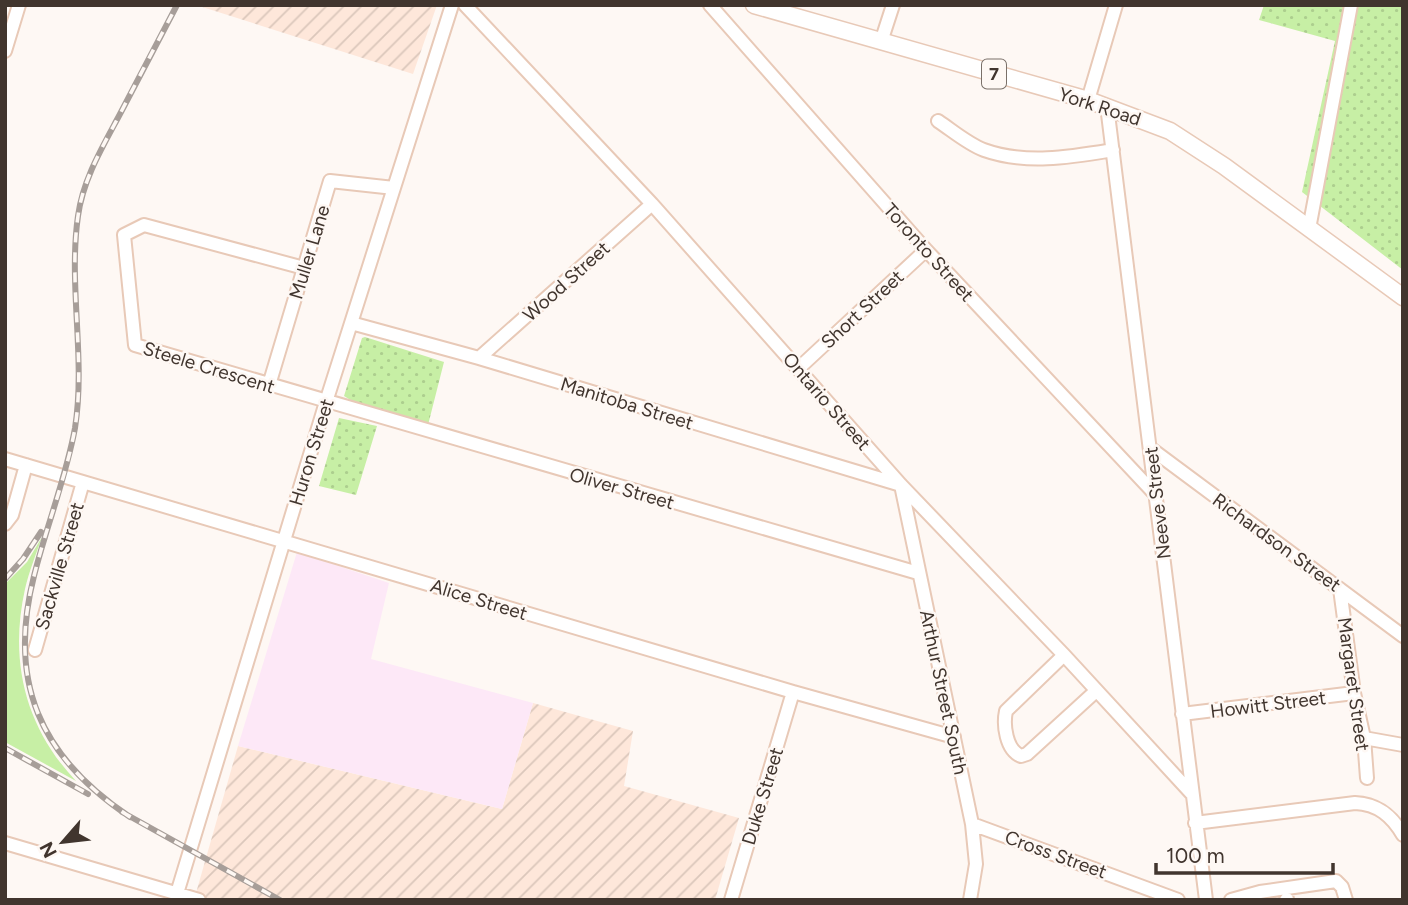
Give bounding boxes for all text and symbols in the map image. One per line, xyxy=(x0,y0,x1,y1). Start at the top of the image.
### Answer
road number: 7 xyxy=(982,60,1006,88)
street label: York Road xyxy=(1056,82,1144,131)
street label: Toronto Street xyxy=(878,198,979,306)
street label: Muller Lane xyxy=(284,202,335,302)
street label: Wood Street xyxy=(518,237,614,326)
street label: Short Street xyxy=(816,265,909,354)
street label: Steele Crescent xyxy=(140,337,278,398)
street label: Ontario Street xyxy=(778,348,875,455)
street label: Manitoba Street xyxy=(558,372,696,435)
street label: Huron Street xyxy=(284,396,339,508)
street label: Neeve Street xyxy=(1139,445,1176,560)
street label: Oliver Street xyxy=(567,463,677,514)
street label: Richardson Street xyxy=(1208,488,1345,597)
street label: Sackville Street xyxy=(30,500,89,633)
street label: Alice Street xyxy=(428,574,530,625)
street label: Arthur Street South xyxy=(915,608,972,777)
street label: Margaret Street xyxy=(1333,616,1374,752)
street label: Howitt Street xyxy=(1209,686,1327,723)
street label: Duke Street xyxy=(737,745,788,848)
north arrow xyxy=(28,807,98,877)
street label: Cross Street xyxy=(1002,825,1110,884)
scale bar xyxy=(1156,832,1333,876)
text: N xyxy=(35,838,62,862)
text: 100 m xyxy=(1166,843,1225,868)

